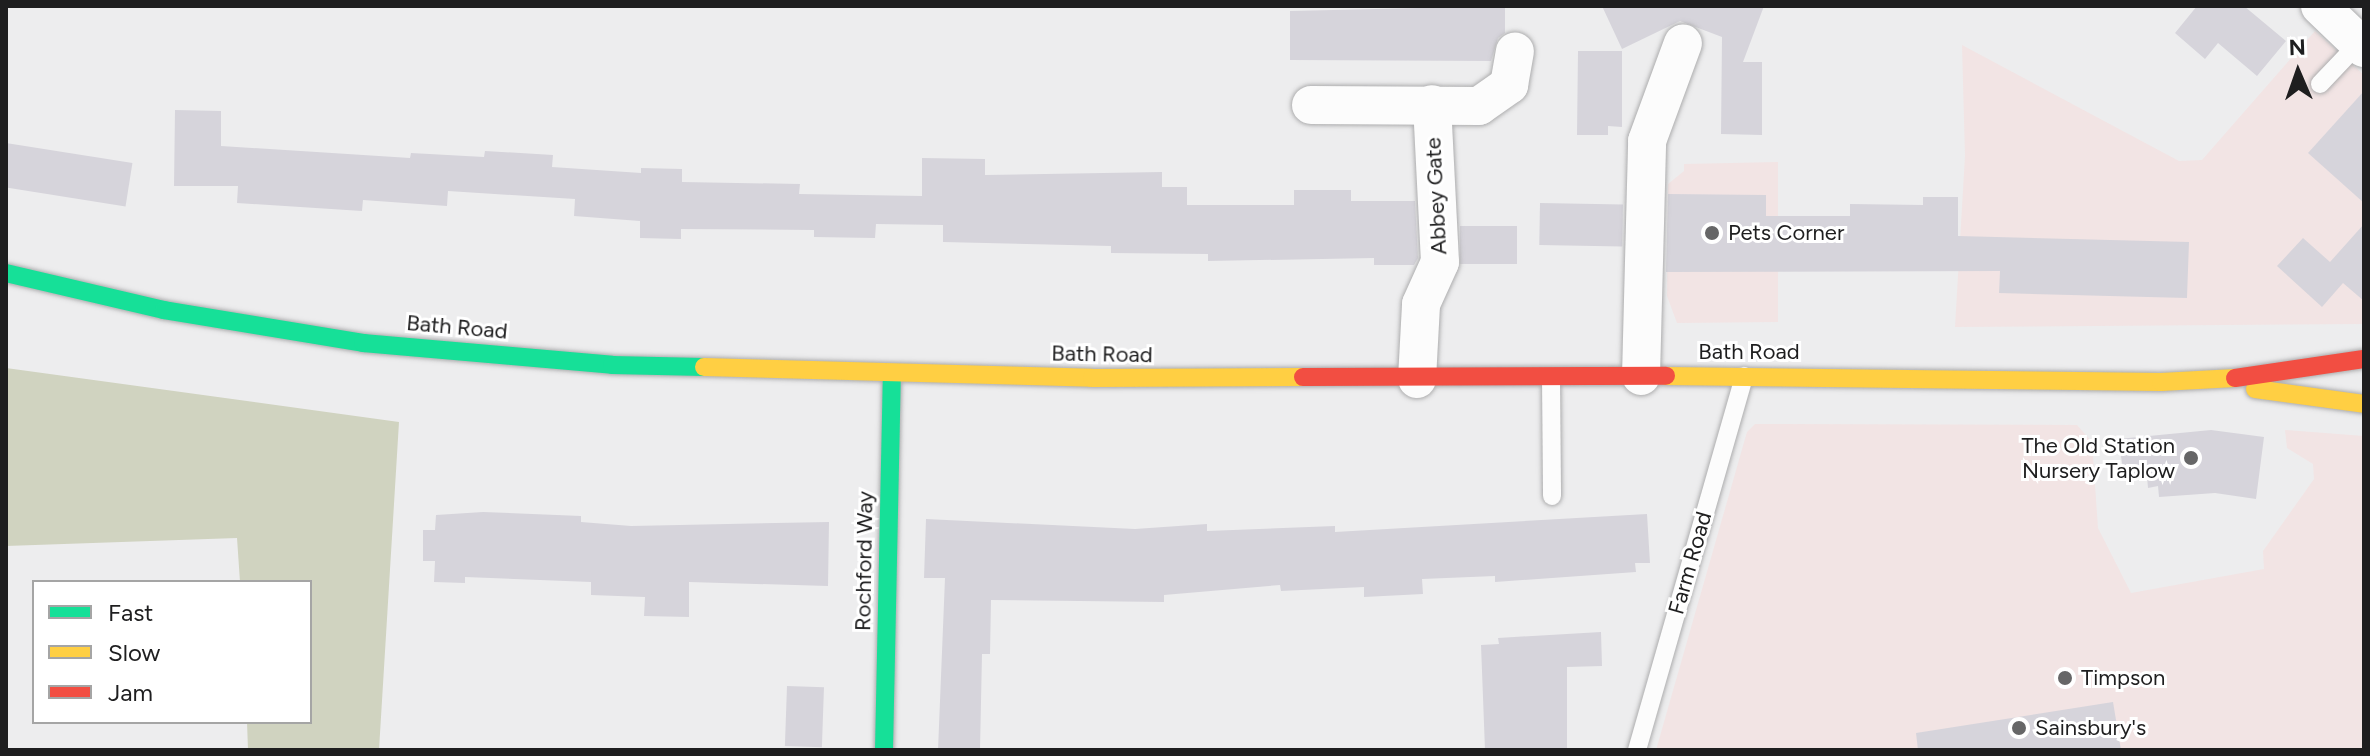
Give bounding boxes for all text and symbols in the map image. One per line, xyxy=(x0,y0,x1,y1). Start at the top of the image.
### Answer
north arrow xyxy=(2258,32,2338,112)
text: N xyxy=(2288,34,2306,61)
street label: Abbey Gate xyxy=(1420,137,1452,255)
place label: Pets Corner xyxy=(1728,220,1844,246)
marker: Pets Corner xyxy=(1703,224,1721,242)
street label: Bath Road xyxy=(405,309,509,345)
street label: Bath Road xyxy=(1698,339,1800,365)
street label: Bath Road xyxy=(1051,340,1153,368)
place label: The Old Station Nursery Taplow xyxy=(2021,432,2175,484)
marker: The Old Station Nursery Taplow xyxy=(2182,449,2200,467)
street label: Rochford Way xyxy=(850,491,878,631)
street label: Farm Road xyxy=(1663,509,1717,617)
legend xyxy=(32,580,312,724)
text: Fast xyxy=(108,598,153,627)
text: Slow xyxy=(108,638,160,667)
place label: Timpson xyxy=(2081,665,2165,691)
marker: Timpson xyxy=(2056,669,2074,687)
text: Jam xyxy=(108,678,153,707)
place label: Sainsbury's xyxy=(2035,715,2146,741)
marker: Sainsbury's xyxy=(2010,719,2028,737)

